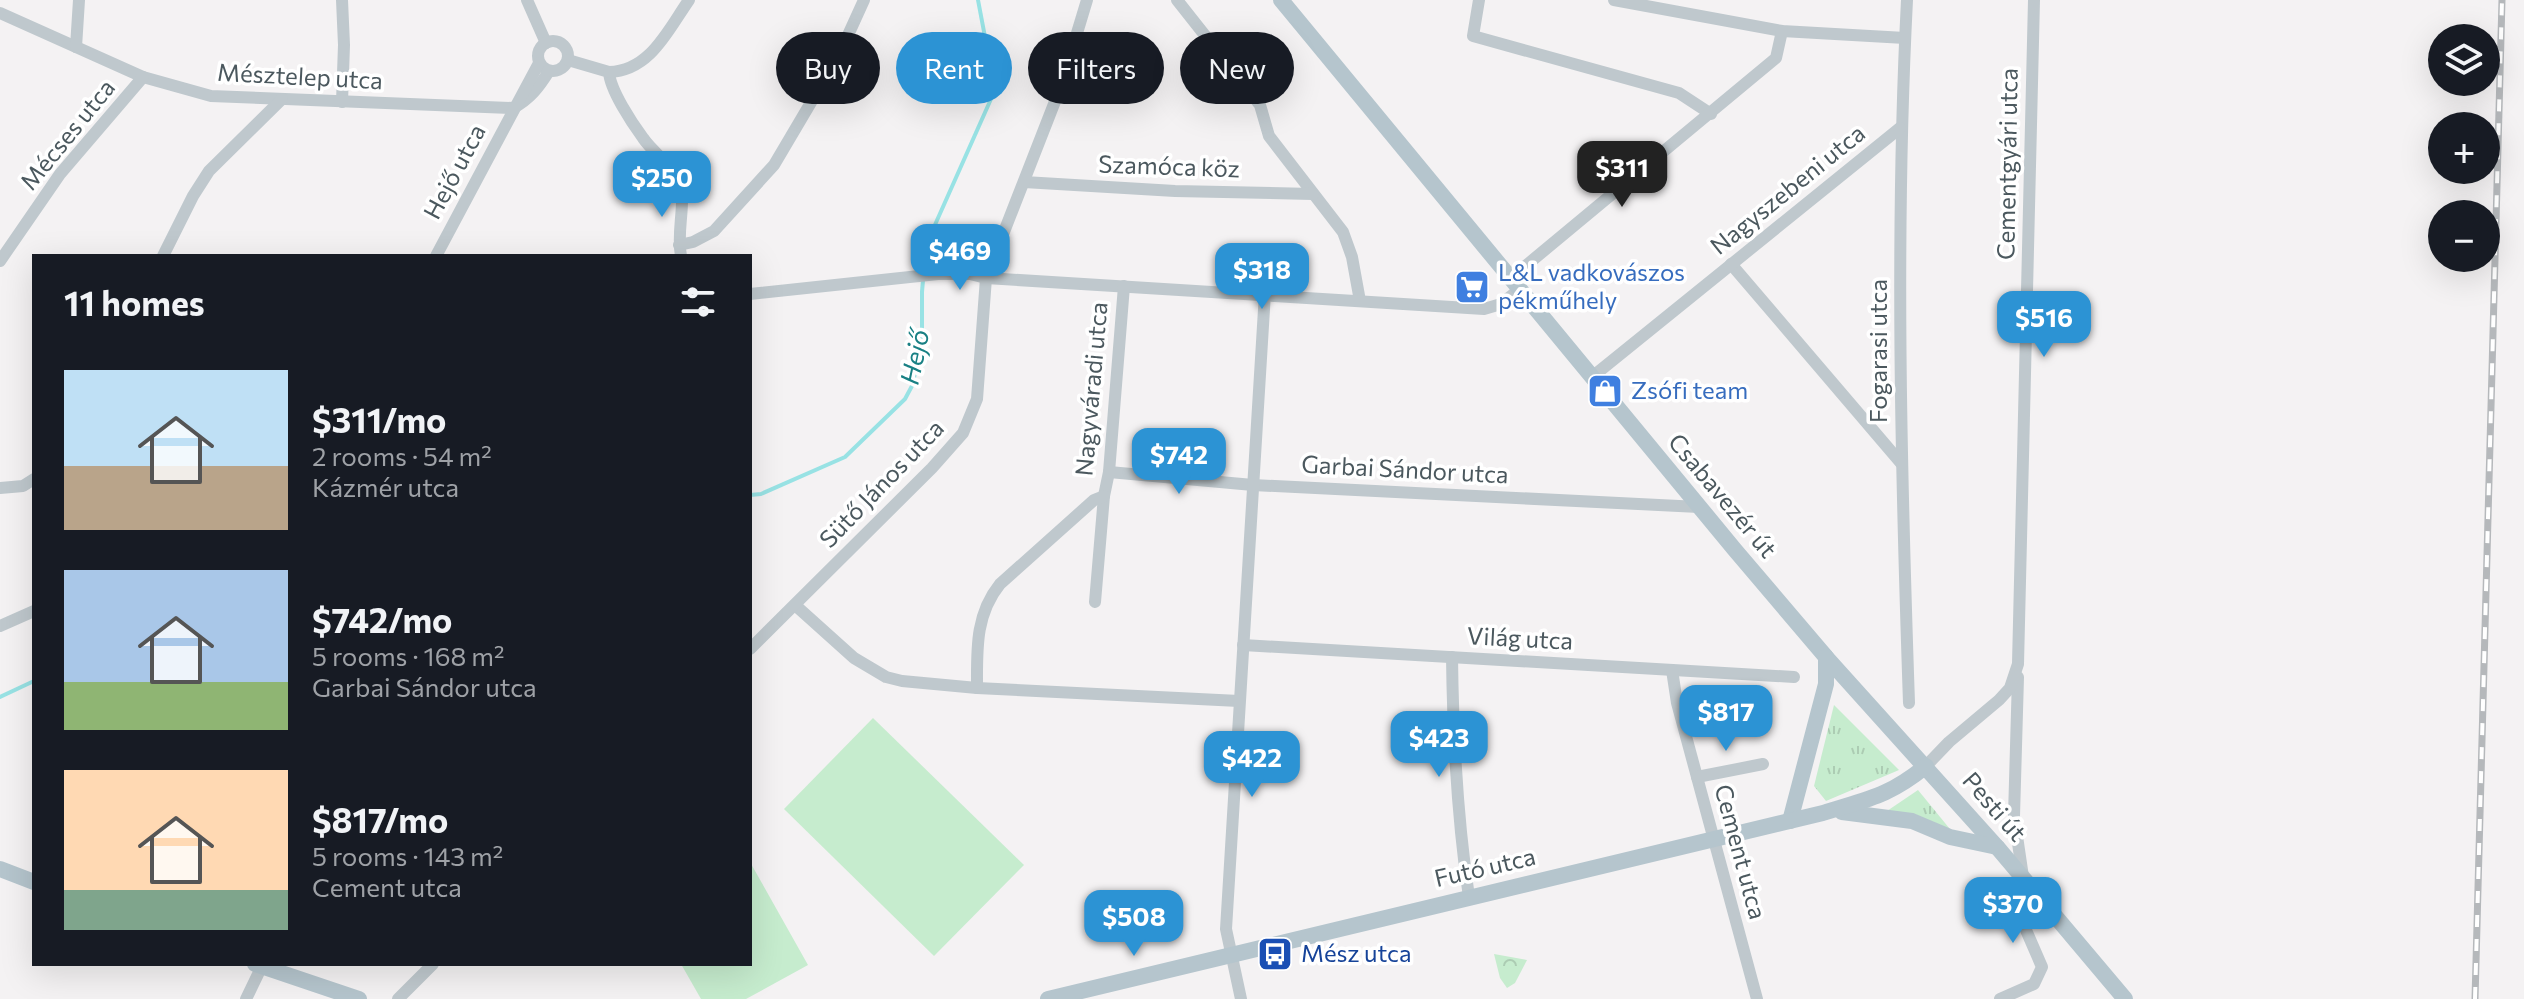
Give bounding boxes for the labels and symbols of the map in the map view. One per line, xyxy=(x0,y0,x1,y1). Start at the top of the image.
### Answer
street label: Mésztelep utca xyxy=(217,57,384,94)
street label: Cementgyári utca xyxy=(1990,68,2023,260)
street label: Mécses utca xyxy=(13,73,120,195)
street label: Nagyszebeni utca xyxy=(1704,118,1870,260)
street label: Hejő utca xyxy=(417,119,491,224)
pin: $311 xyxy=(1575,141,1669,209)
street label: Szamóca köz xyxy=(1098,149,1240,182)
pin: $250 xyxy=(615,151,709,219)
pin: $469 xyxy=(913,224,1007,292)
pin: $318 xyxy=(1215,243,1309,311)
place label: L&L vadkovászos pékműhely xyxy=(1498,257,1685,314)
supermarket icon: L&L vadkovászos pékműhely xyxy=(1453,268,1491,306)
street label: Fogarasi utca xyxy=(1863,279,1892,423)
pin: $516 xyxy=(1997,291,2091,359)
street label: Nagyváradi utca xyxy=(1068,301,1113,477)
water label: Hejő xyxy=(893,324,935,387)
shop icon: Zsófi team xyxy=(1586,372,1624,410)
place label: Zsófi team xyxy=(1631,375,1748,404)
street label: Sütő János utca xyxy=(813,413,949,553)
street label: Csabavezér út xyxy=(1663,427,1784,563)
pin: $742 xyxy=(1132,428,1226,496)
street label: Garbai Sándor utca xyxy=(1301,449,1509,488)
street label: Világ utca xyxy=(1466,620,1574,655)
pin: $817 xyxy=(1679,685,1773,753)
pin: $423 xyxy=(1392,711,1486,779)
pin: $422 xyxy=(1205,731,1299,799)
street label: Pesti út xyxy=(1957,766,2033,847)
street label: Cement utca xyxy=(1710,781,1773,922)
street label: Futó utca xyxy=(1431,841,1538,892)
pin: $370 xyxy=(1966,877,2060,945)
pin: $508 xyxy=(1087,890,1181,958)
bus stop icon: Mész utca xyxy=(1256,935,1294,973)
place label: Mész utca xyxy=(1301,938,1412,967)

